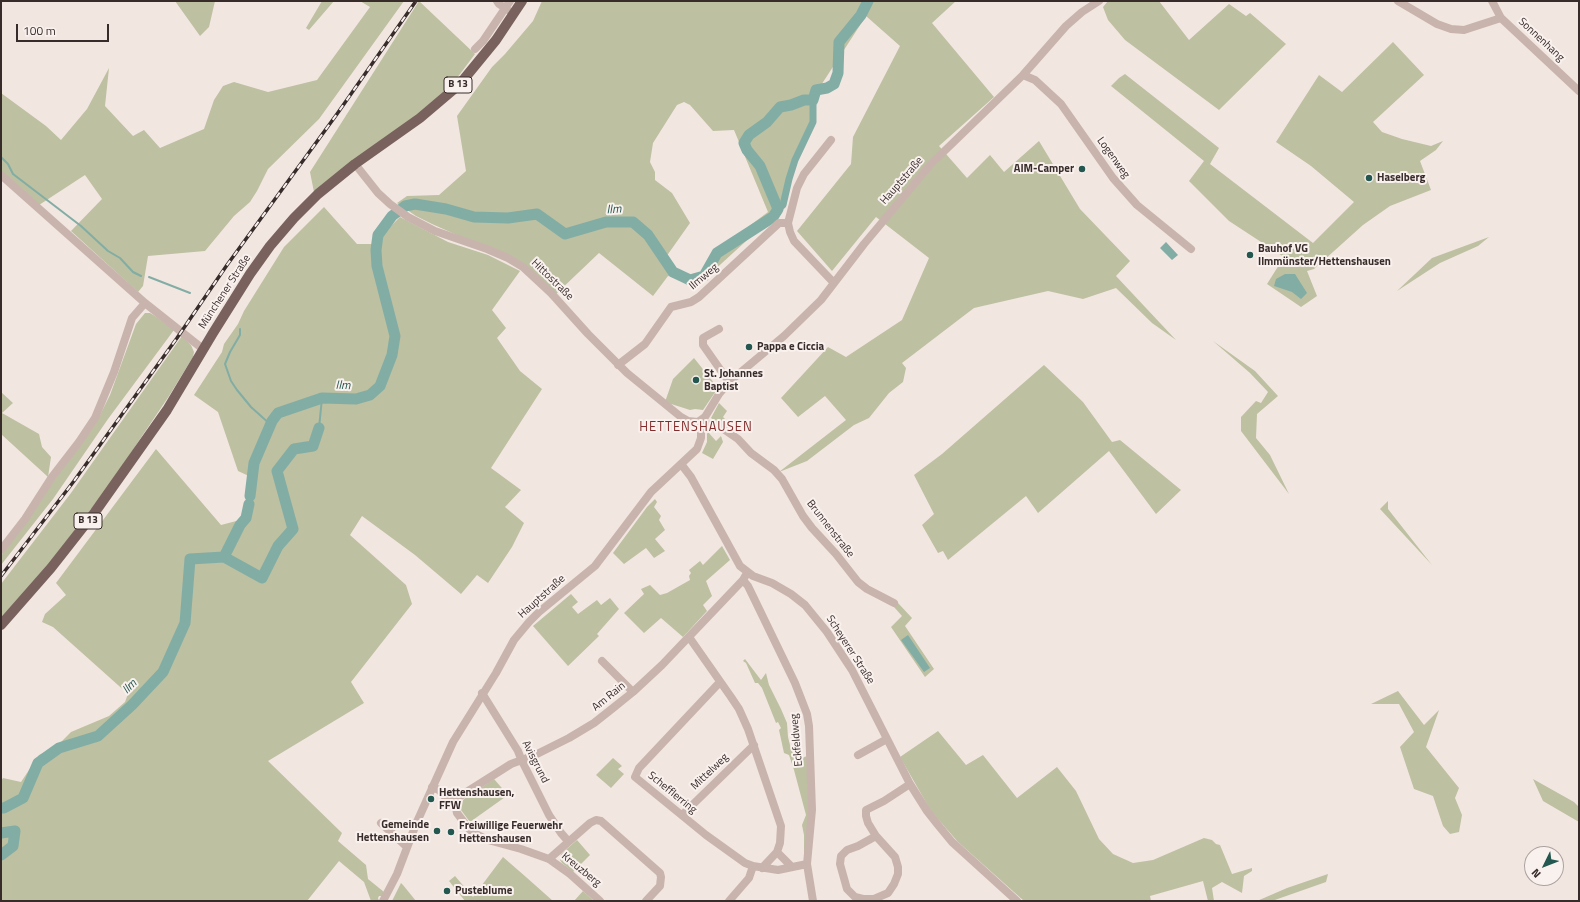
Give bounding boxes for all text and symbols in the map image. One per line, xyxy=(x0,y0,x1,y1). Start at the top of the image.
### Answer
street label: Sonnenhang xyxy=(1515,15,1567,65)
scale bar xyxy=(18,16,111,42)
text: 100 m xyxy=(23,21,56,40)
road number: B 13 xyxy=(444,77,472,93)
street label: Logenweg xyxy=(1094,135,1132,181)
street label: Hauptstraße xyxy=(878,155,926,207)
place label: AIM-Camper xyxy=(1014,162,1074,176)
marker: AIM-Camper xyxy=(1077,164,1087,174)
place label: Haselberg xyxy=(1377,171,1425,185)
marker: Haselberg xyxy=(1364,173,1374,183)
water label: Ilm xyxy=(606,202,622,218)
place label: Bauhof VG Ilmmünster/Hettenshausen xyxy=(1258,242,1391,268)
marker: Bauhof VG Ilmmünster/Hettenshausen xyxy=(1245,250,1255,260)
street label: Münchener Straße xyxy=(196,252,254,332)
street label: Hittostraße xyxy=(528,257,576,303)
street label: Ilmweg xyxy=(687,261,721,293)
place label: Pappa e Ciccia xyxy=(757,340,824,354)
marker: Pappa e Ciccia xyxy=(744,342,754,352)
place label: St. Johannes Baptist xyxy=(704,367,763,393)
marker: St. Johannes Baptist xyxy=(691,375,701,385)
water label: Ilm xyxy=(336,379,350,393)
district label: HETTENSHAUSEN xyxy=(639,420,753,436)
street label: Brunnenstraße xyxy=(803,497,857,561)
road number: B 13 xyxy=(74,513,102,529)
street label: Hauptstraße xyxy=(516,573,568,621)
street label: Scheyerer Straße xyxy=(823,613,877,687)
water label: Ilm xyxy=(120,677,140,697)
street label: Am Rain xyxy=(590,680,628,714)
street label: Eckfeldweg xyxy=(788,713,806,767)
street label: Avisgrund xyxy=(519,738,551,786)
street label: Mittelweg xyxy=(689,751,731,793)
street label: Schefflerring xyxy=(645,769,699,817)
place label: Hettenshausen, FFW xyxy=(439,786,514,812)
marker: Hettenshausen, FFW xyxy=(426,794,436,804)
place label: Gemeinde Hettenshausen xyxy=(356,818,429,844)
place label: Freiwillige Feuerwehr Hettenshausen xyxy=(459,819,563,845)
marker: Gemeinde Hettenshausen xyxy=(432,826,442,836)
marker: Freiwillige Feuerwehr Hettenshausen xyxy=(446,827,456,837)
north arrow xyxy=(1524,846,1564,886)
street label: Kreuzberg xyxy=(559,850,603,890)
text: N xyxy=(1528,865,1544,882)
place label: Pusteblume xyxy=(455,884,512,898)
marker: Pusteblume xyxy=(442,886,452,896)

